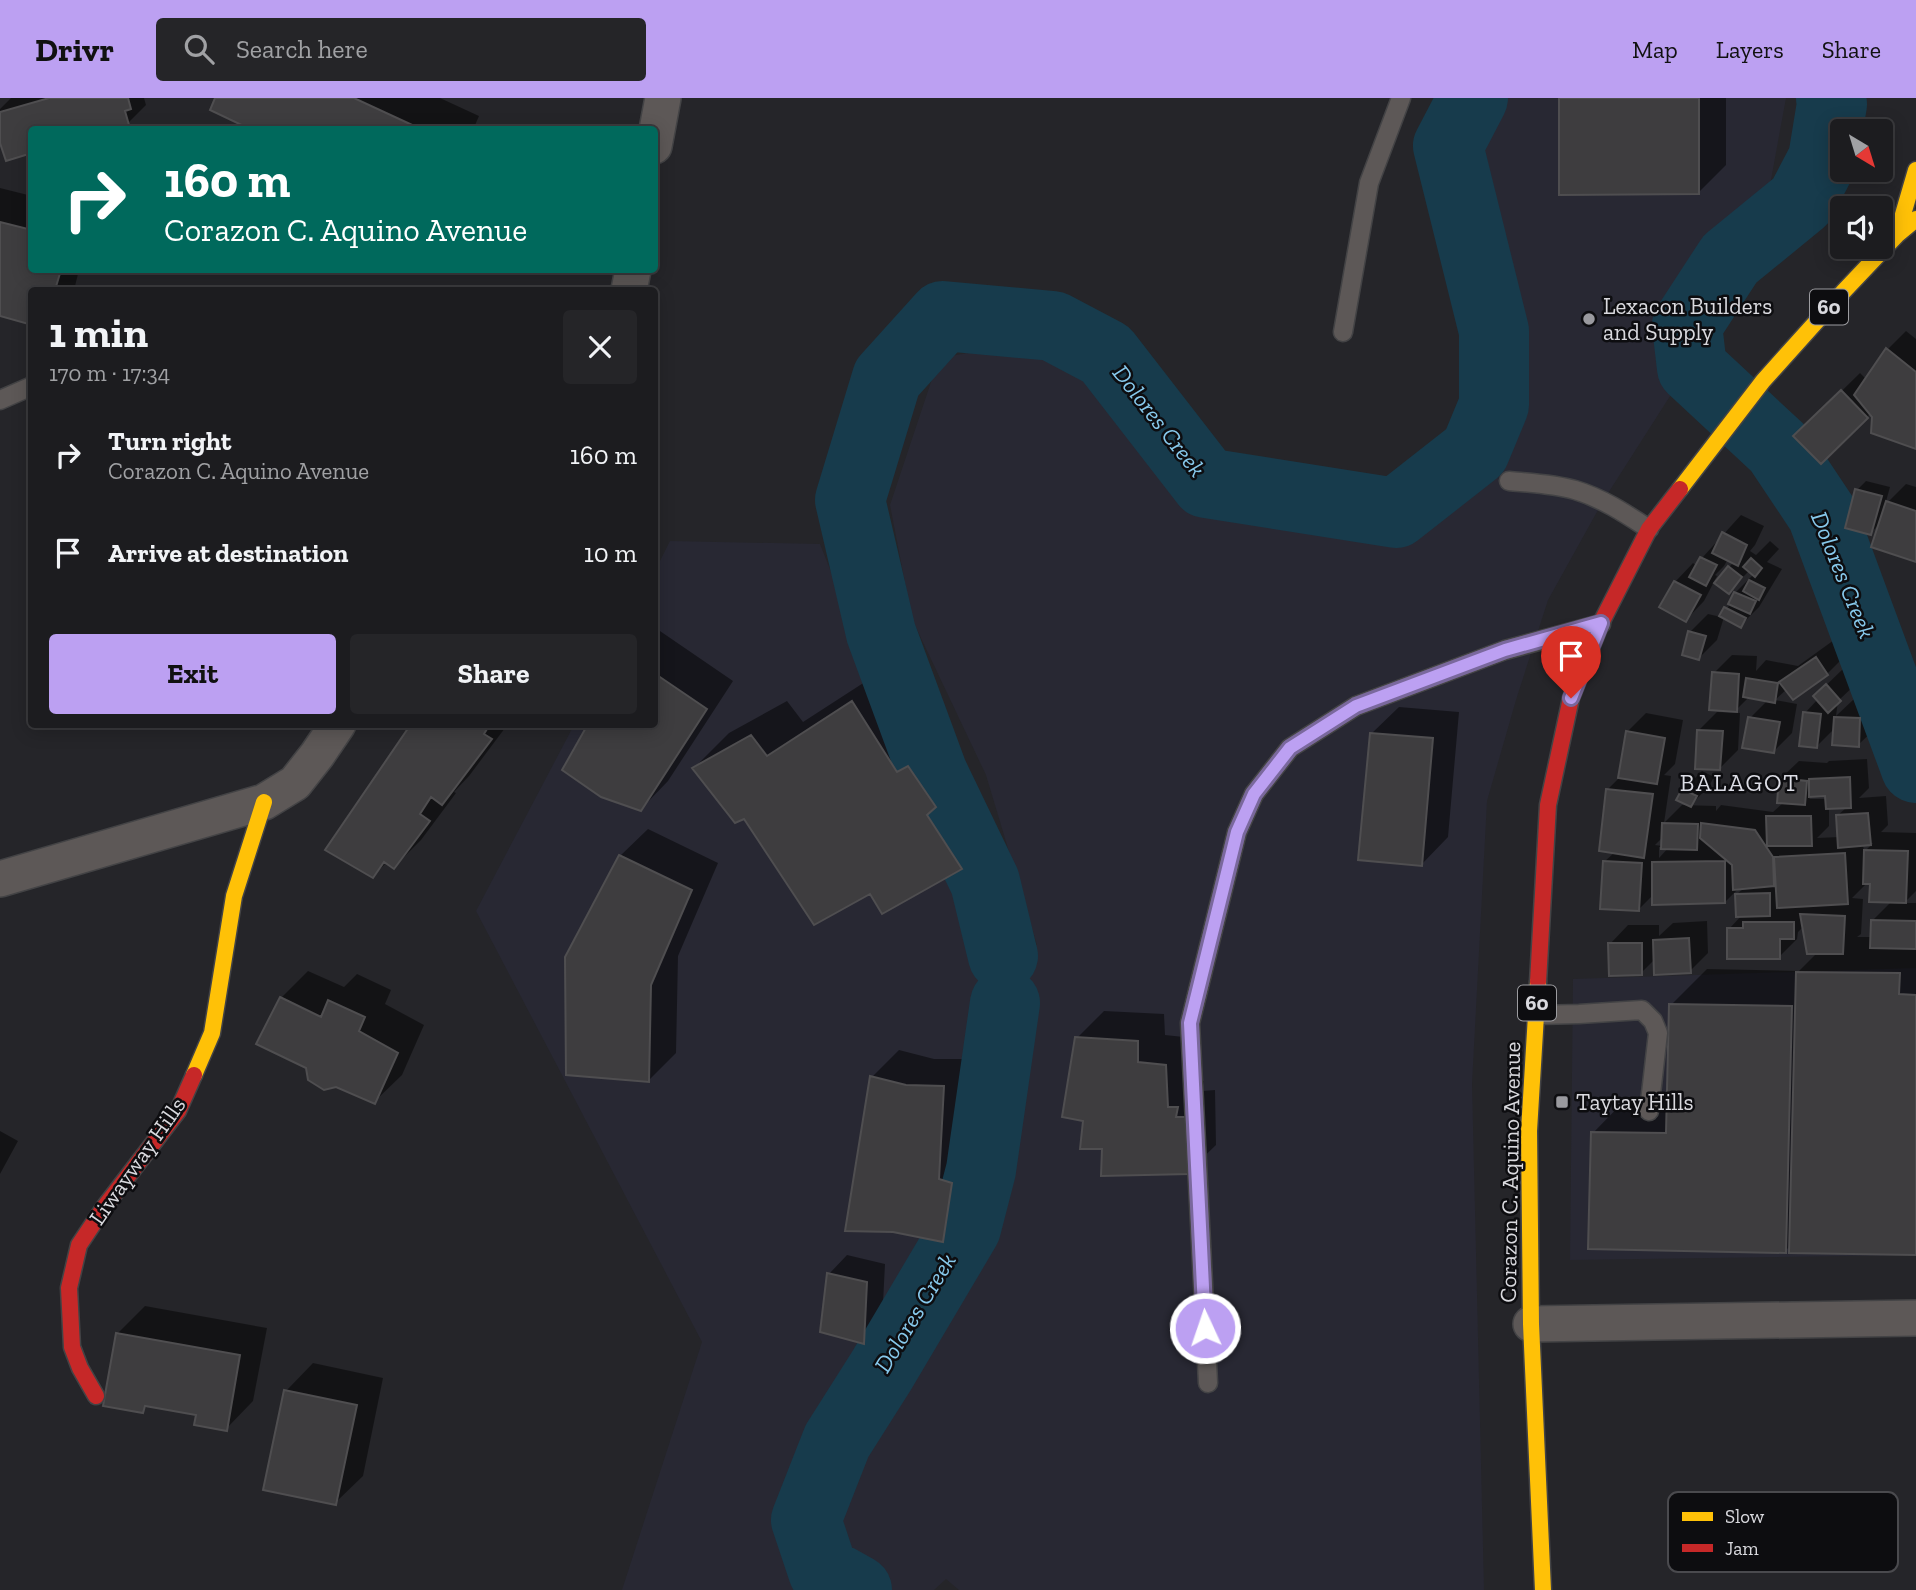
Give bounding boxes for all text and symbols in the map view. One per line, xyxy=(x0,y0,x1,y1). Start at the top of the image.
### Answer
search box xyxy=(156,18,646,81)
text: Drivr xyxy=(35,30,114,69)
icon: search xyxy=(180,30,218,68)
text: Search here xyxy=(236,33,368,65)
text: Map xyxy=(1632,35,1678,64)
text: Layers xyxy=(1716,35,1784,64)
text: Share xyxy=(1822,35,1881,64)
north arrow xyxy=(1830,119,1894,182)
map controls xyxy=(1830,119,1893,259)
text: 160 m xyxy=(164,151,290,210)
icon: right xyxy=(49,154,140,245)
button: sound xyxy=(1830,196,1893,259)
text: Corazon C. Aquino Avenue xyxy=(164,211,527,249)
road number: 60 xyxy=(1810,290,1848,325)
place label: Lexacon Builders and Supply xyxy=(1603,292,1772,346)
text: 1 min xyxy=(49,307,148,358)
button: close xyxy=(563,310,637,384)
marker: Lexacon Builders and Supply xyxy=(1581,311,1597,327)
text: 170 m · 17:34 xyxy=(49,359,170,387)
water label: Dolores Creek xyxy=(1107,359,1212,483)
text: Turn right xyxy=(108,425,231,457)
icon: right xyxy=(49,436,87,474)
text: 160 m xyxy=(570,439,637,471)
text: Corazon C. Aquino Avenue xyxy=(108,457,369,485)
water label: Dolores Creek xyxy=(1805,507,1882,643)
icon: arrive xyxy=(49,534,87,572)
text: Arrive at destination xyxy=(108,537,348,569)
text: 10 m xyxy=(584,537,637,569)
pin xyxy=(1541,626,1601,698)
button: Exit xyxy=(49,634,336,714)
button: Share xyxy=(350,634,637,714)
icon: arrive xyxy=(1552,637,1590,675)
district label: BALAGOT xyxy=(1680,768,1800,797)
road number: 60 xyxy=(1518,986,1556,1020)
street label: Corazon C. Aquino Avenue xyxy=(1494,1041,1526,1303)
place label: Taytay Hills xyxy=(1576,1088,1694,1116)
street label: Liwayway Hills xyxy=(83,1092,191,1230)
marker: Taytay Hills xyxy=(1554,1094,1570,1110)
water label: Dolores Creek xyxy=(868,1248,962,1378)
position arrow xyxy=(1168,1291,1242,1365)
legend xyxy=(1668,1492,1898,1572)
text: Slow xyxy=(1725,1505,1765,1528)
text: Jam xyxy=(1725,1537,1759,1560)

